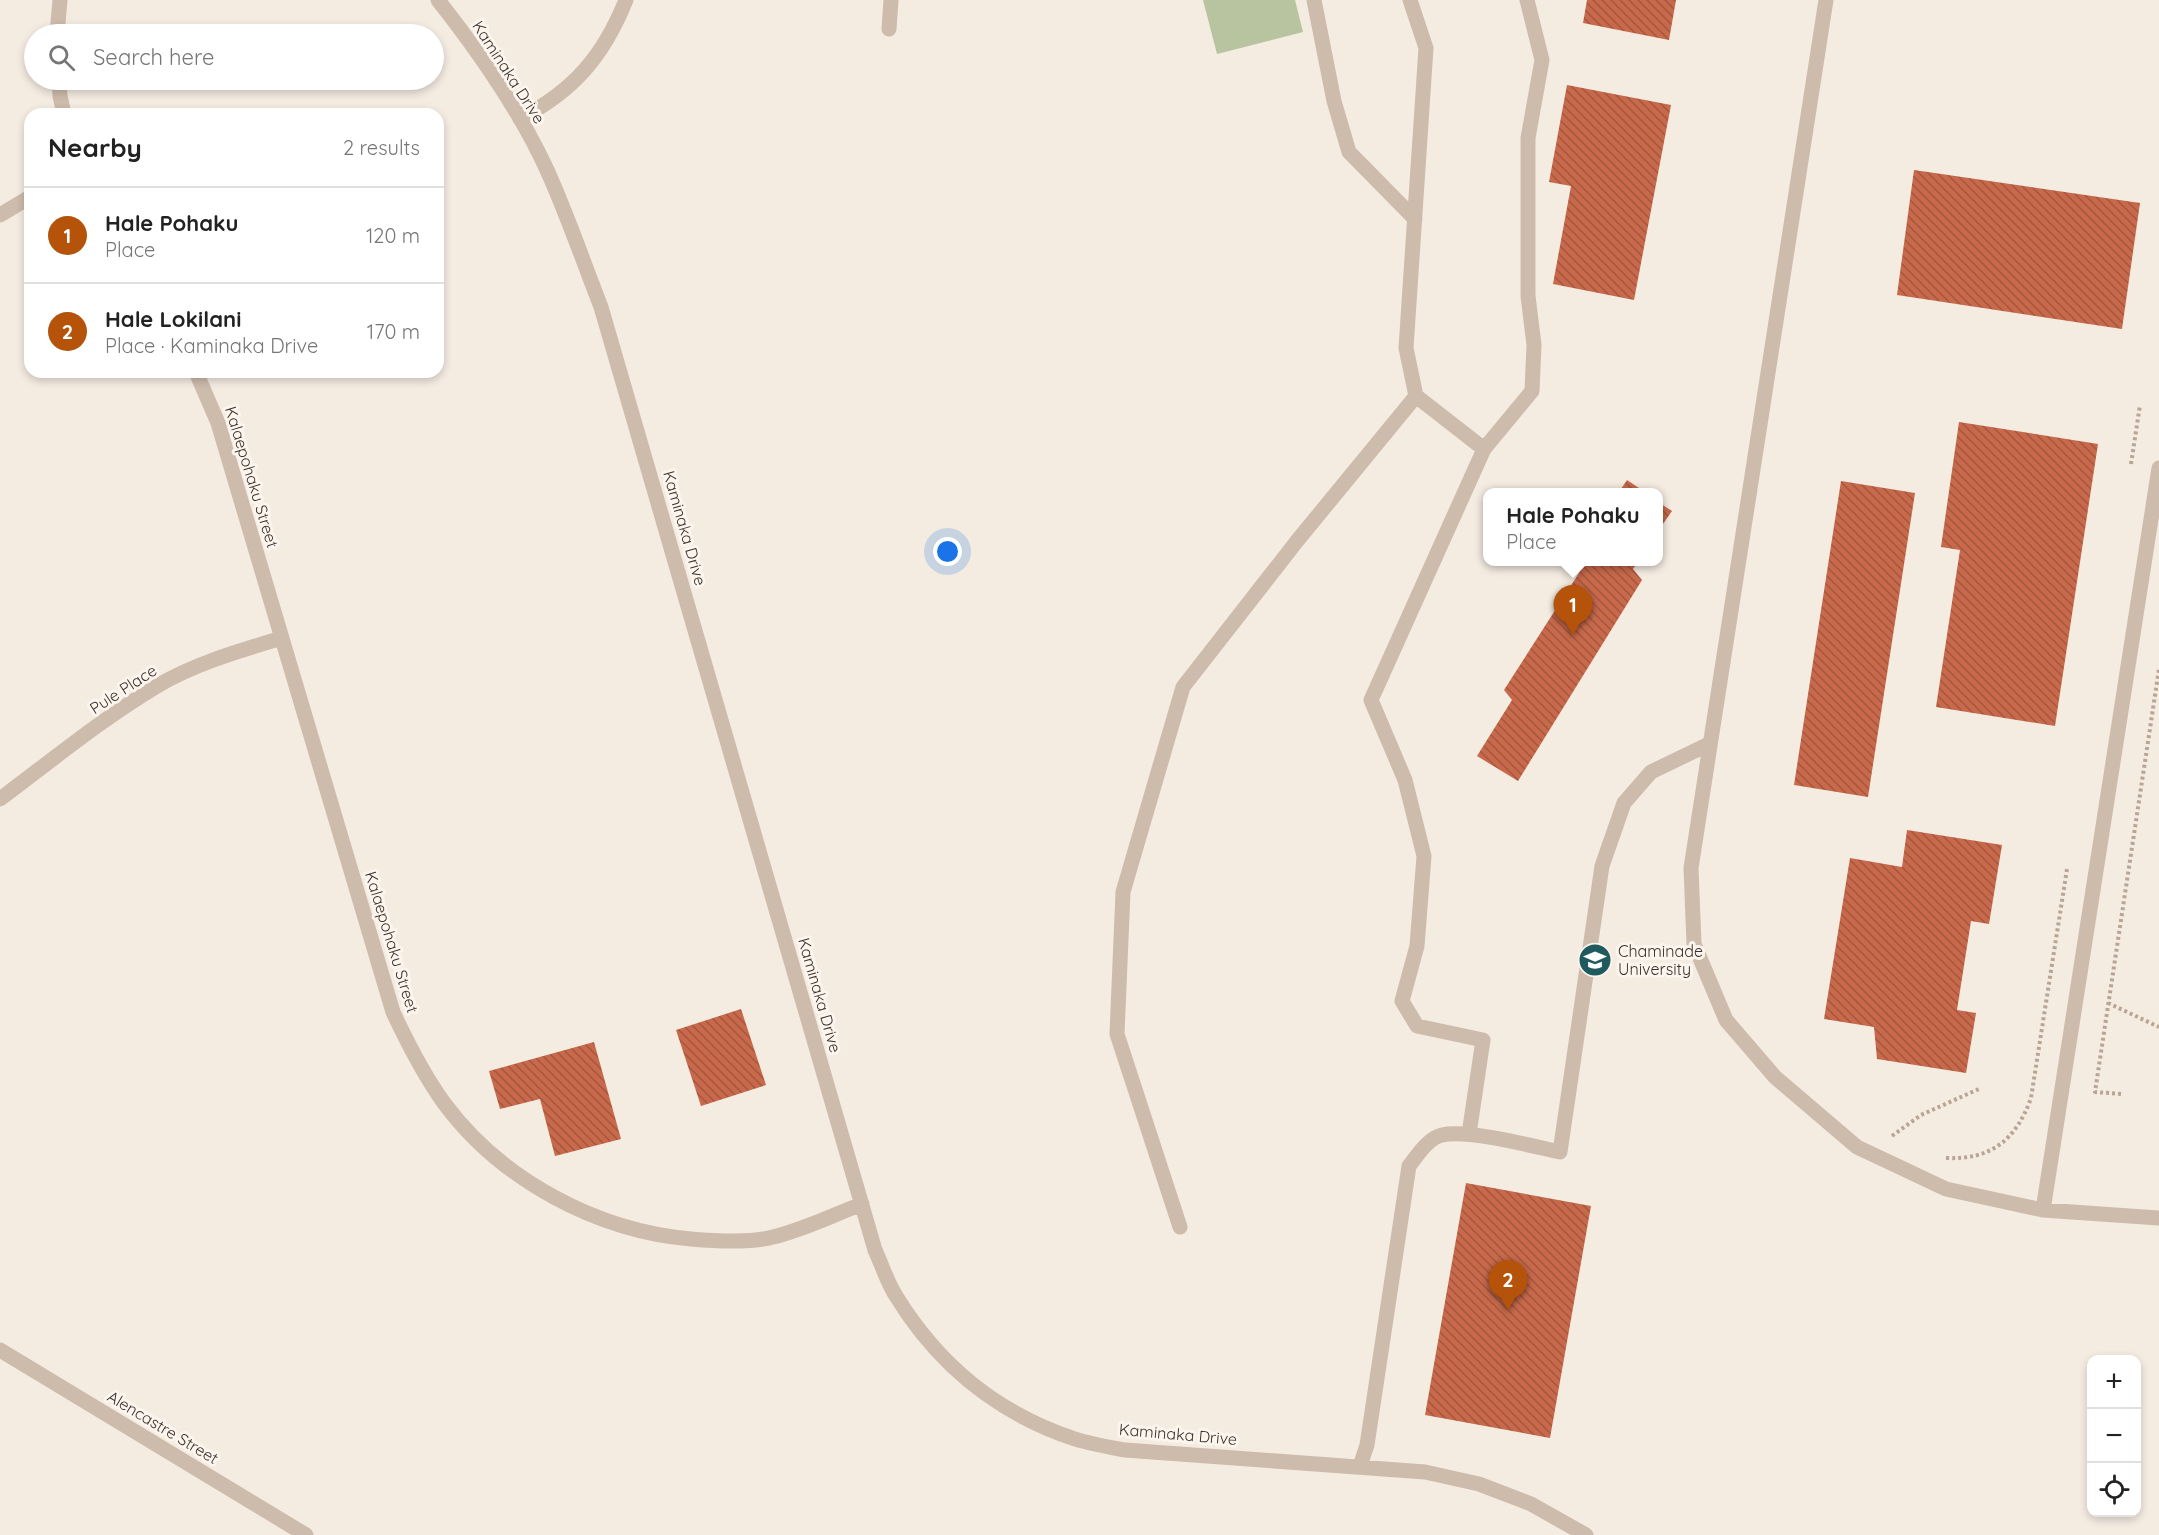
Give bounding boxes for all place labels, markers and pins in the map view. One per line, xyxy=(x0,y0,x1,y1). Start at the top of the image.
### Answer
pin: 1 xyxy=(1554,586,1592,635)
place label: Chaminade University xyxy=(1618,941,1703,979)
school or university icon: Chaminade University xyxy=(1577,942,1613,978)
pin: 2 xyxy=(1488,1260,1528,1310)

